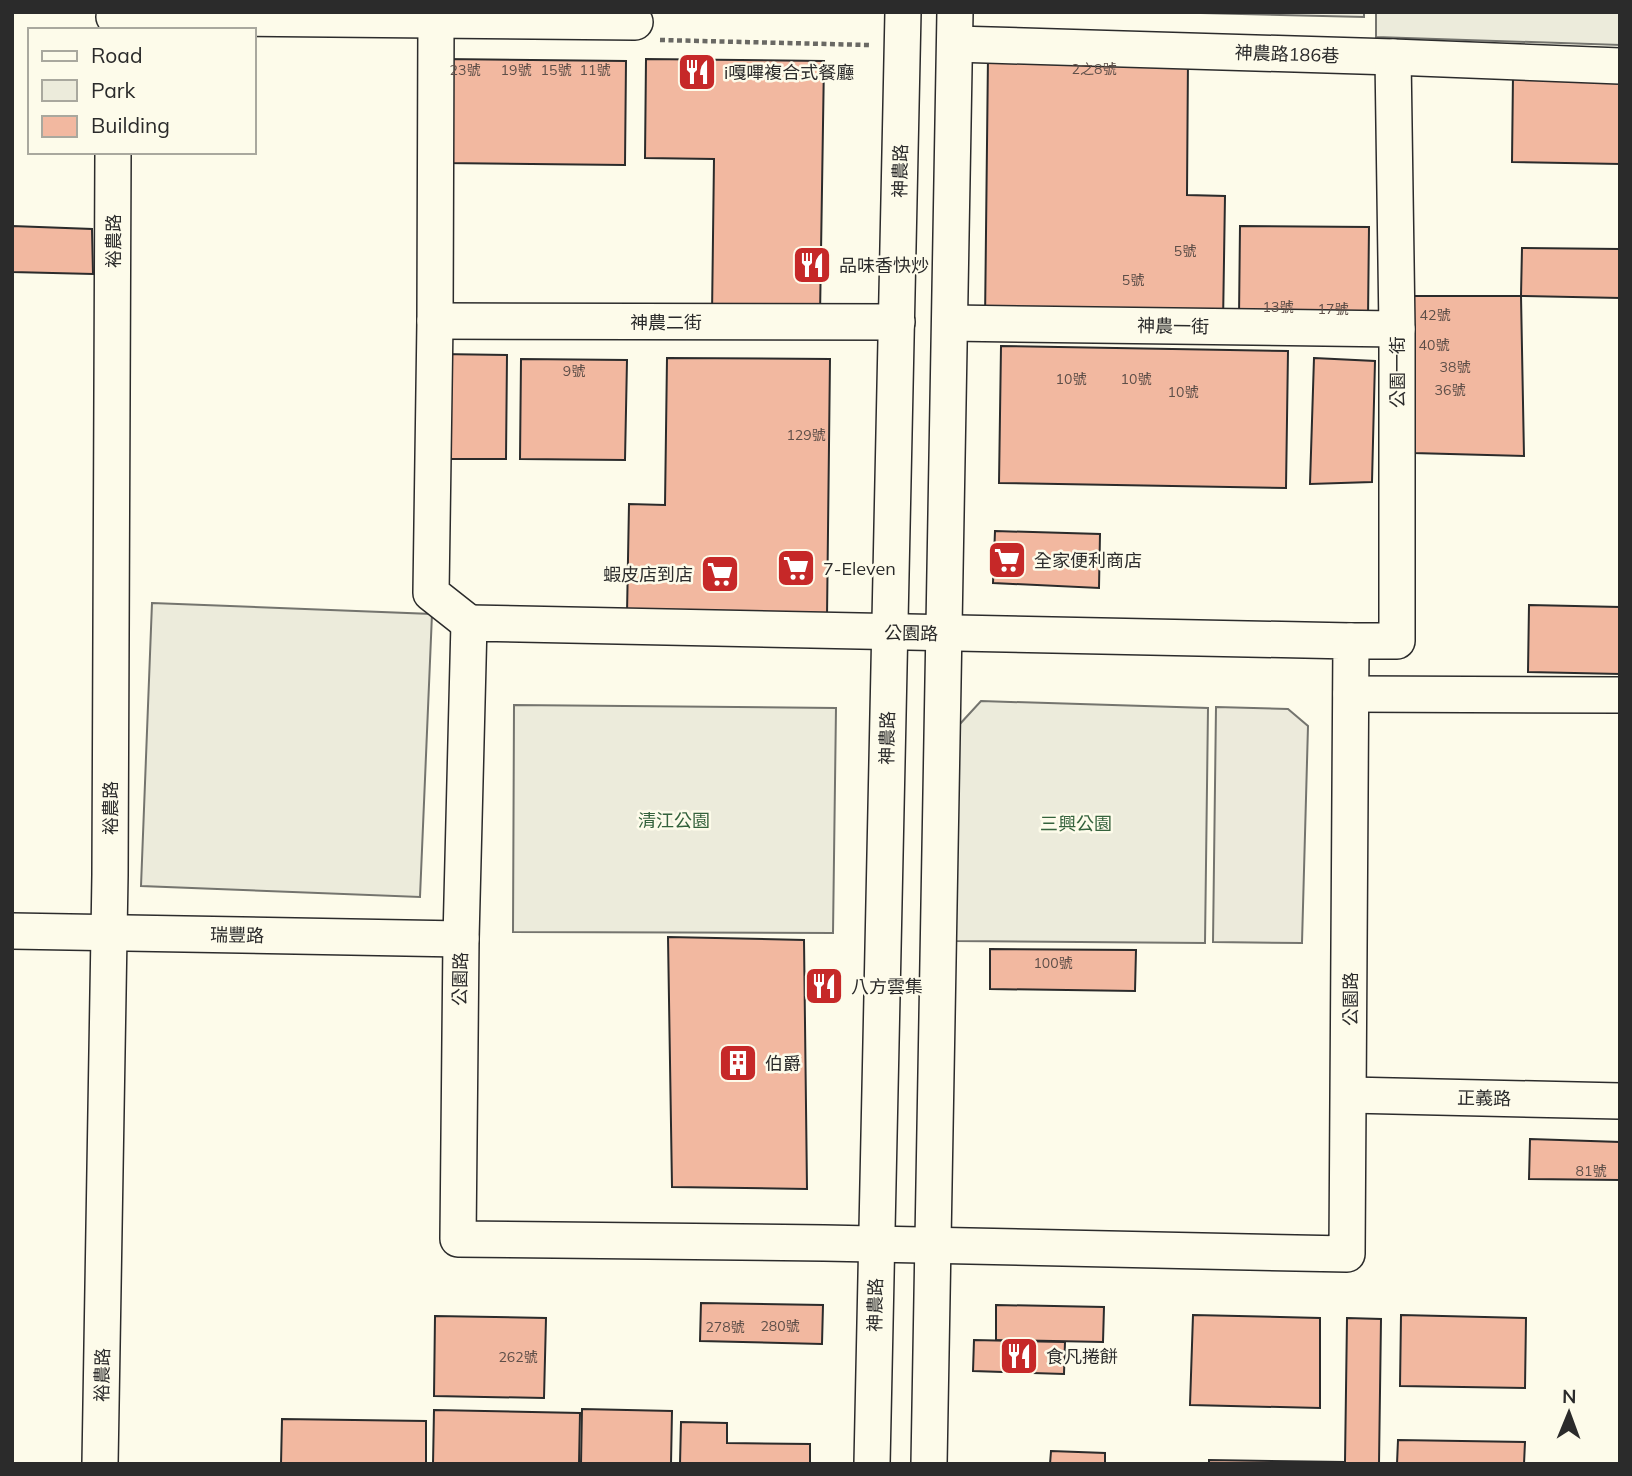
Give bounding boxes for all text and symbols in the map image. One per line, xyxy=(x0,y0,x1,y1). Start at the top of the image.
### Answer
legend xyxy=(28,28,256,154)
street label: 神農路186巷 xyxy=(1234,41,1340,67)
text: Road xyxy=(91,42,142,68)
restaurant icon: i嘎嗶複合式餐廳 xyxy=(676,51,718,93)
house number: 2之8號 xyxy=(1072,60,1116,78)
house number: 23號 xyxy=(450,61,480,79)
house number: 19號 xyxy=(501,61,531,79)
house number: 15號 xyxy=(541,61,571,79)
house number: 11號 xyxy=(580,61,610,79)
place label: i嘎嗶複合式餐廳 xyxy=(724,61,854,84)
text: Park xyxy=(91,77,135,103)
text: Building xyxy=(91,112,170,138)
street label: 神農路 xyxy=(888,144,912,198)
street label: 裕農路 xyxy=(102,214,125,268)
house number: 5號 xyxy=(1174,242,1196,260)
restaurant icon: 品味香快炒 xyxy=(791,244,833,286)
place label: 品味香快炒 xyxy=(839,254,929,277)
house number: 5號 xyxy=(1122,271,1144,289)
house number: 13號 xyxy=(1263,298,1293,316)
house number: 17號 xyxy=(1318,300,1348,318)
house number: 42號 xyxy=(1420,306,1450,324)
street label: 神農二街 xyxy=(630,311,702,334)
street label: 神農一街 xyxy=(1137,314,1209,338)
street label: 公園一街 xyxy=(1386,336,1409,408)
house number: 40號 xyxy=(1419,336,1449,354)
house number: 38號 xyxy=(1440,358,1470,376)
house number: 9號 xyxy=(563,362,585,380)
house number: 10號 xyxy=(1056,370,1086,388)
house number: 10號 xyxy=(1121,370,1151,388)
house number: 36號 xyxy=(1435,381,1465,399)
house number: 10號 xyxy=(1168,383,1198,401)
house number: 129號 xyxy=(786,426,826,444)
supermarket icon: 全家便利商店 xyxy=(986,539,1028,581)
supermarket icon: 7-Eleven xyxy=(775,547,817,589)
place label: 全家便利商店 xyxy=(1034,549,1142,572)
supermarket icon: 蝦皮店到店 xyxy=(699,553,741,595)
place label: 7-Eleven xyxy=(823,557,896,580)
place label: 蝦皮店到店 xyxy=(603,563,693,586)
street label: 公園路 xyxy=(884,621,938,645)
street label: 神農路 xyxy=(875,711,899,765)
street label: 裕農路 xyxy=(99,781,122,835)
park label: 清江公園 xyxy=(638,809,710,832)
park label: 三興公園 xyxy=(1040,812,1112,835)
street label: 瑞豐路 xyxy=(210,923,264,947)
street label: 公園路 xyxy=(448,952,472,1006)
house number: 100號 xyxy=(1033,954,1073,972)
restaurant icon: 八方雲集 xyxy=(803,965,845,1007)
street label: 公園路 xyxy=(1339,972,1362,1026)
place label: 八方雲集 xyxy=(851,975,923,998)
building icon: 伯爵 xyxy=(717,1042,759,1084)
place label: 伯爵 xyxy=(765,1052,801,1075)
street label: 正義路 xyxy=(1457,1086,1511,1110)
house number: 81號 xyxy=(1576,1162,1606,1180)
street label: 神農路 xyxy=(863,1278,887,1332)
house number: 280號 xyxy=(760,1317,800,1335)
house number: 278號 xyxy=(705,1318,745,1336)
restaurant icon: 食凡捲餅 xyxy=(998,1335,1040,1377)
place label: 食凡捲餅 xyxy=(1046,1345,1118,1368)
street label: 裕農路 xyxy=(90,1348,114,1402)
house number: 262號 xyxy=(498,1348,538,1366)
north arrow xyxy=(1534,1378,1604,1448)
text: N xyxy=(1562,1384,1577,1408)

